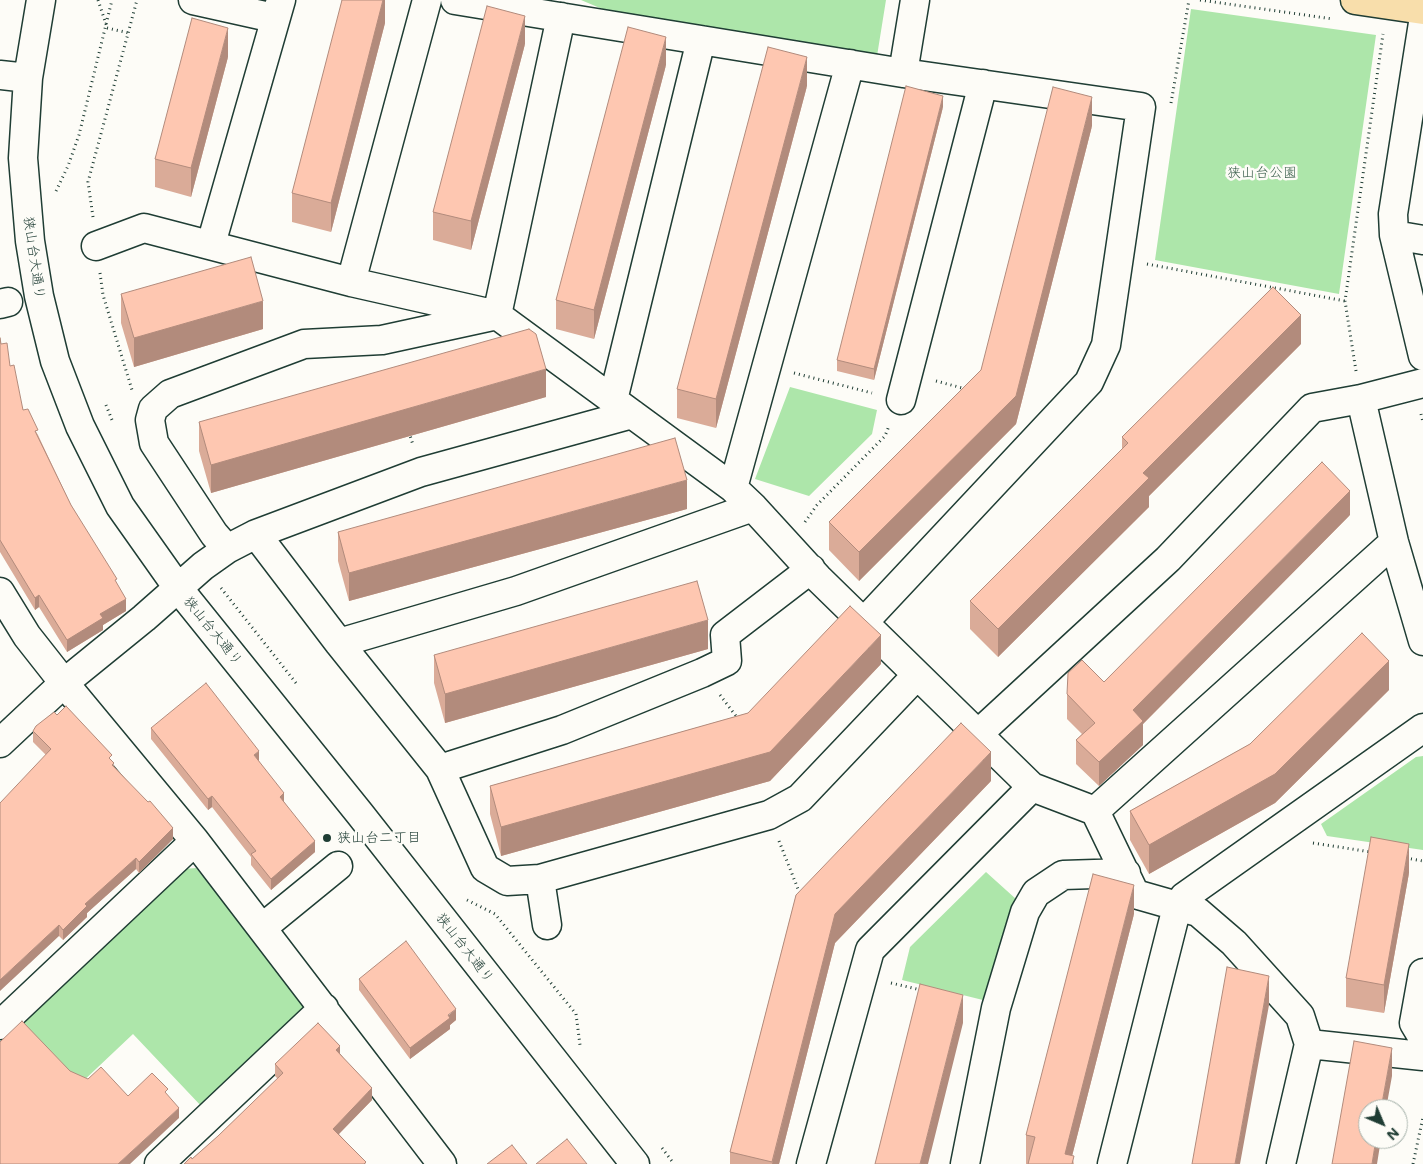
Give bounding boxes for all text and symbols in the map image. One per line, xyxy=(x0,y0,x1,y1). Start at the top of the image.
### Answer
park label: 狭山台公園 xyxy=(1227,165,1297,181)
street label: 狭山台大通り xyxy=(20,215,48,301)
street label: 狭山台大通り xyxy=(180,593,246,669)
place label: 狭山台二丁目 xyxy=(337,830,421,846)
marker: 狭山台二丁目 xyxy=(321,832,333,844)
street label: 狭山台大通り xyxy=(433,910,497,986)
north arrow xyxy=(1358,1099,1408,1149)
text: N xyxy=(1383,1124,1404,1145)

